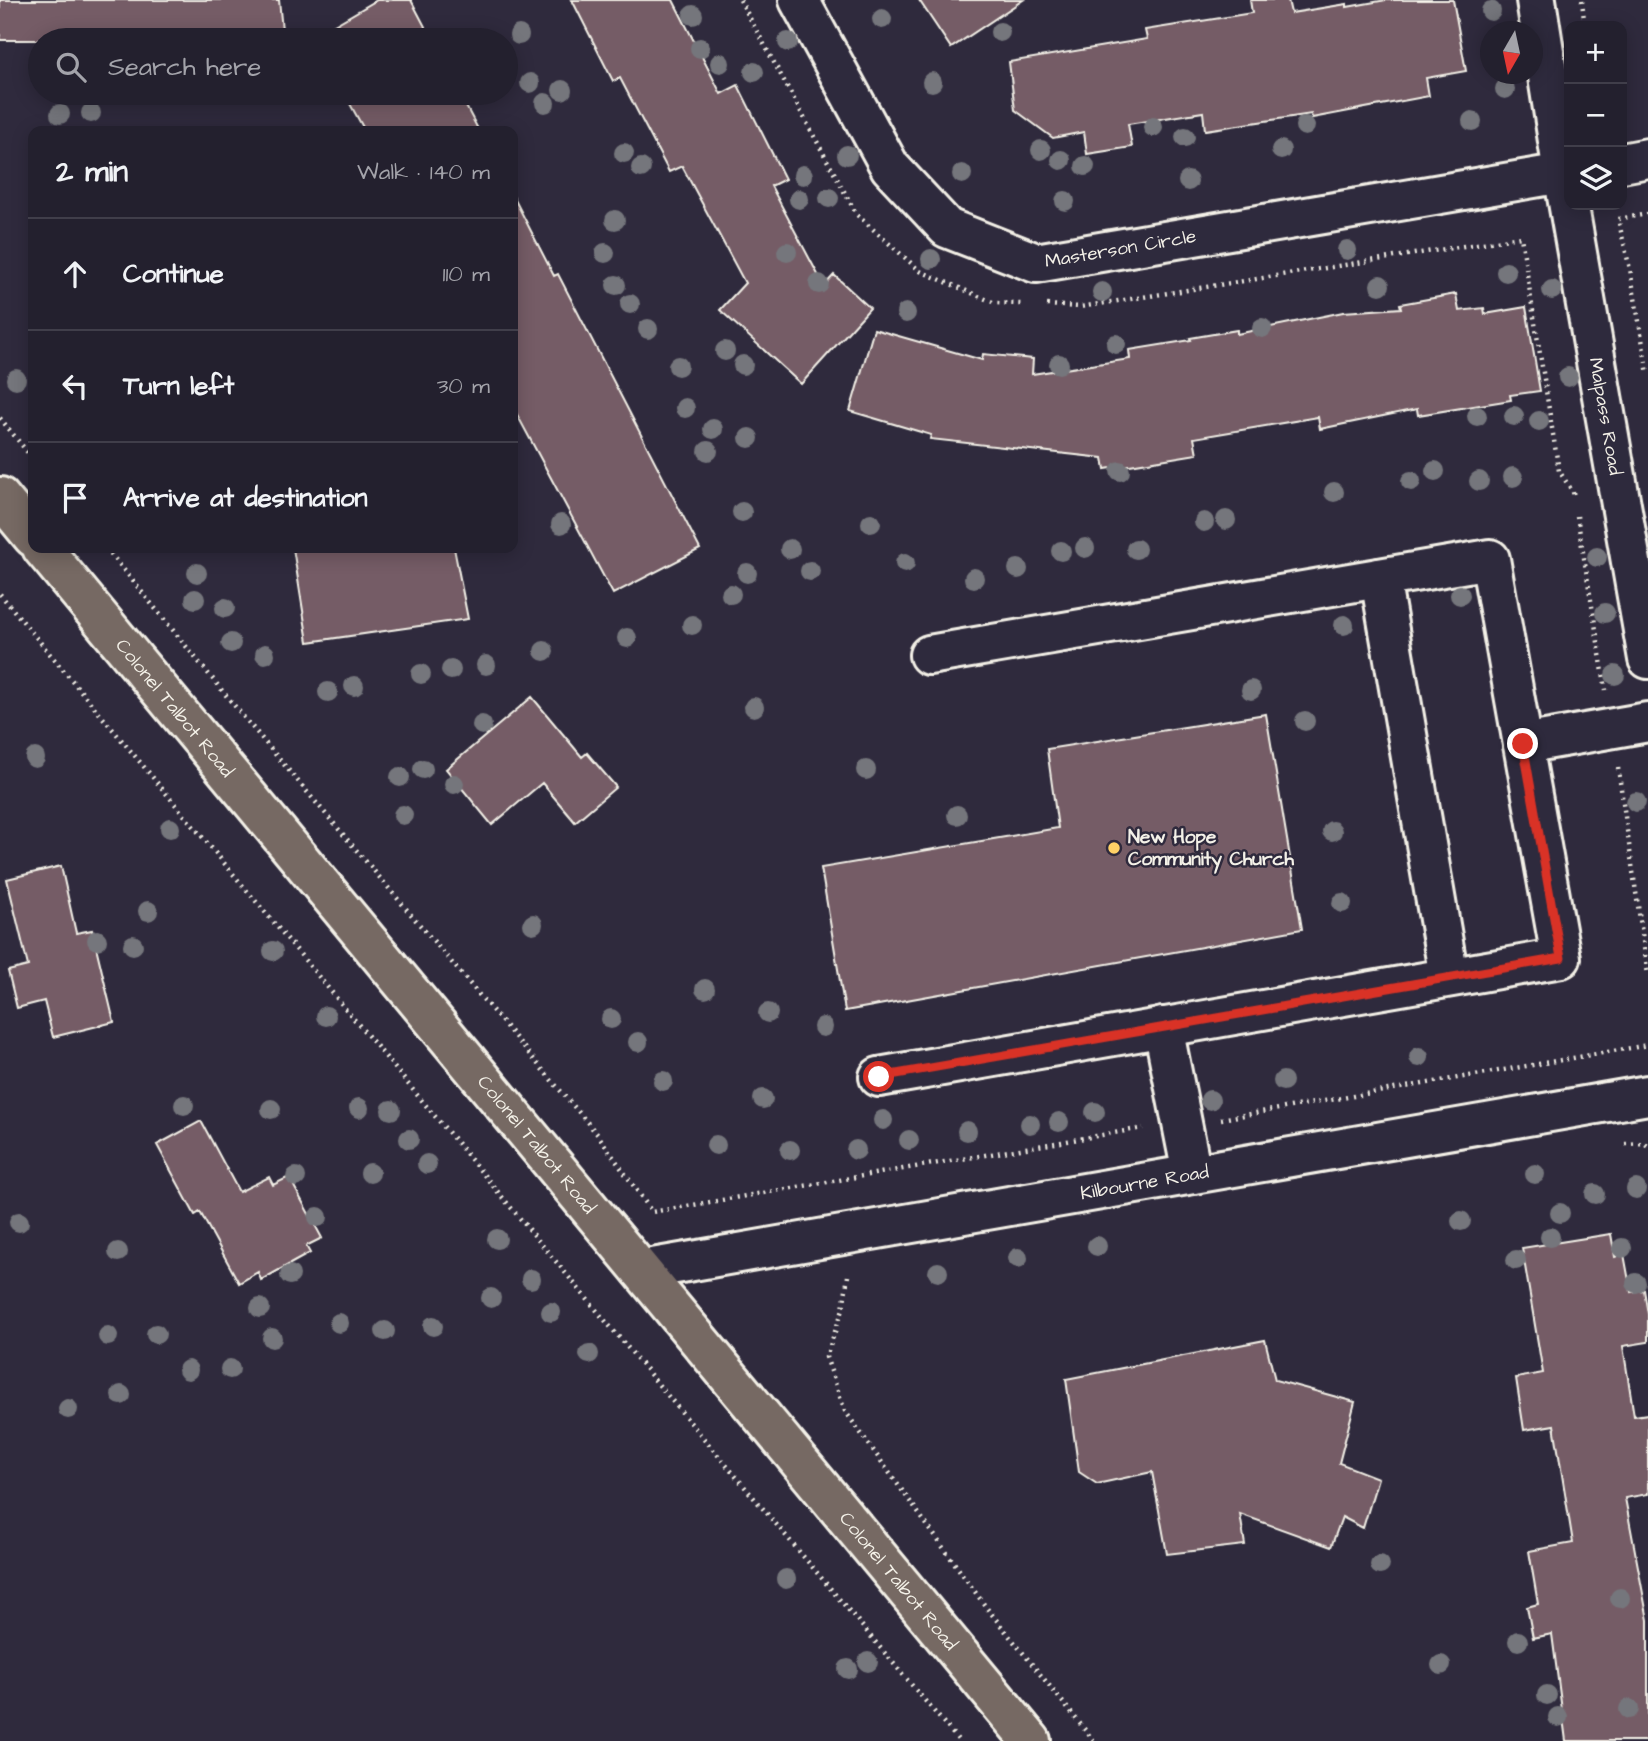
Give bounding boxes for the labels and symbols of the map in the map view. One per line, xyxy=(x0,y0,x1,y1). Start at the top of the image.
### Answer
north arrow xyxy=(1480,21,1543,84)
street label: Masterson Circle xyxy=(1043,222,1198,275)
street label: Malpass Road xyxy=(1582,355,1629,477)
street label: Colonel Talbot Road xyxy=(109,633,241,784)
route end xyxy=(1507,728,1538,759)
place label: New Hope Community Church xyxy=(1128,824,1294,874)
marker: New Hope Community Church xyxy=(1106,840,1122,856)
route start xyxy=(863,1061,894,1092)
street label: Colonel Talbot Road xyxy=(471,1069,602,1220)
street label: Kilbourne Road xyxy=(1078,1158,1211,1207)
street label: Colonel Talbot Road xyxy=(833,1506,964,1657)

